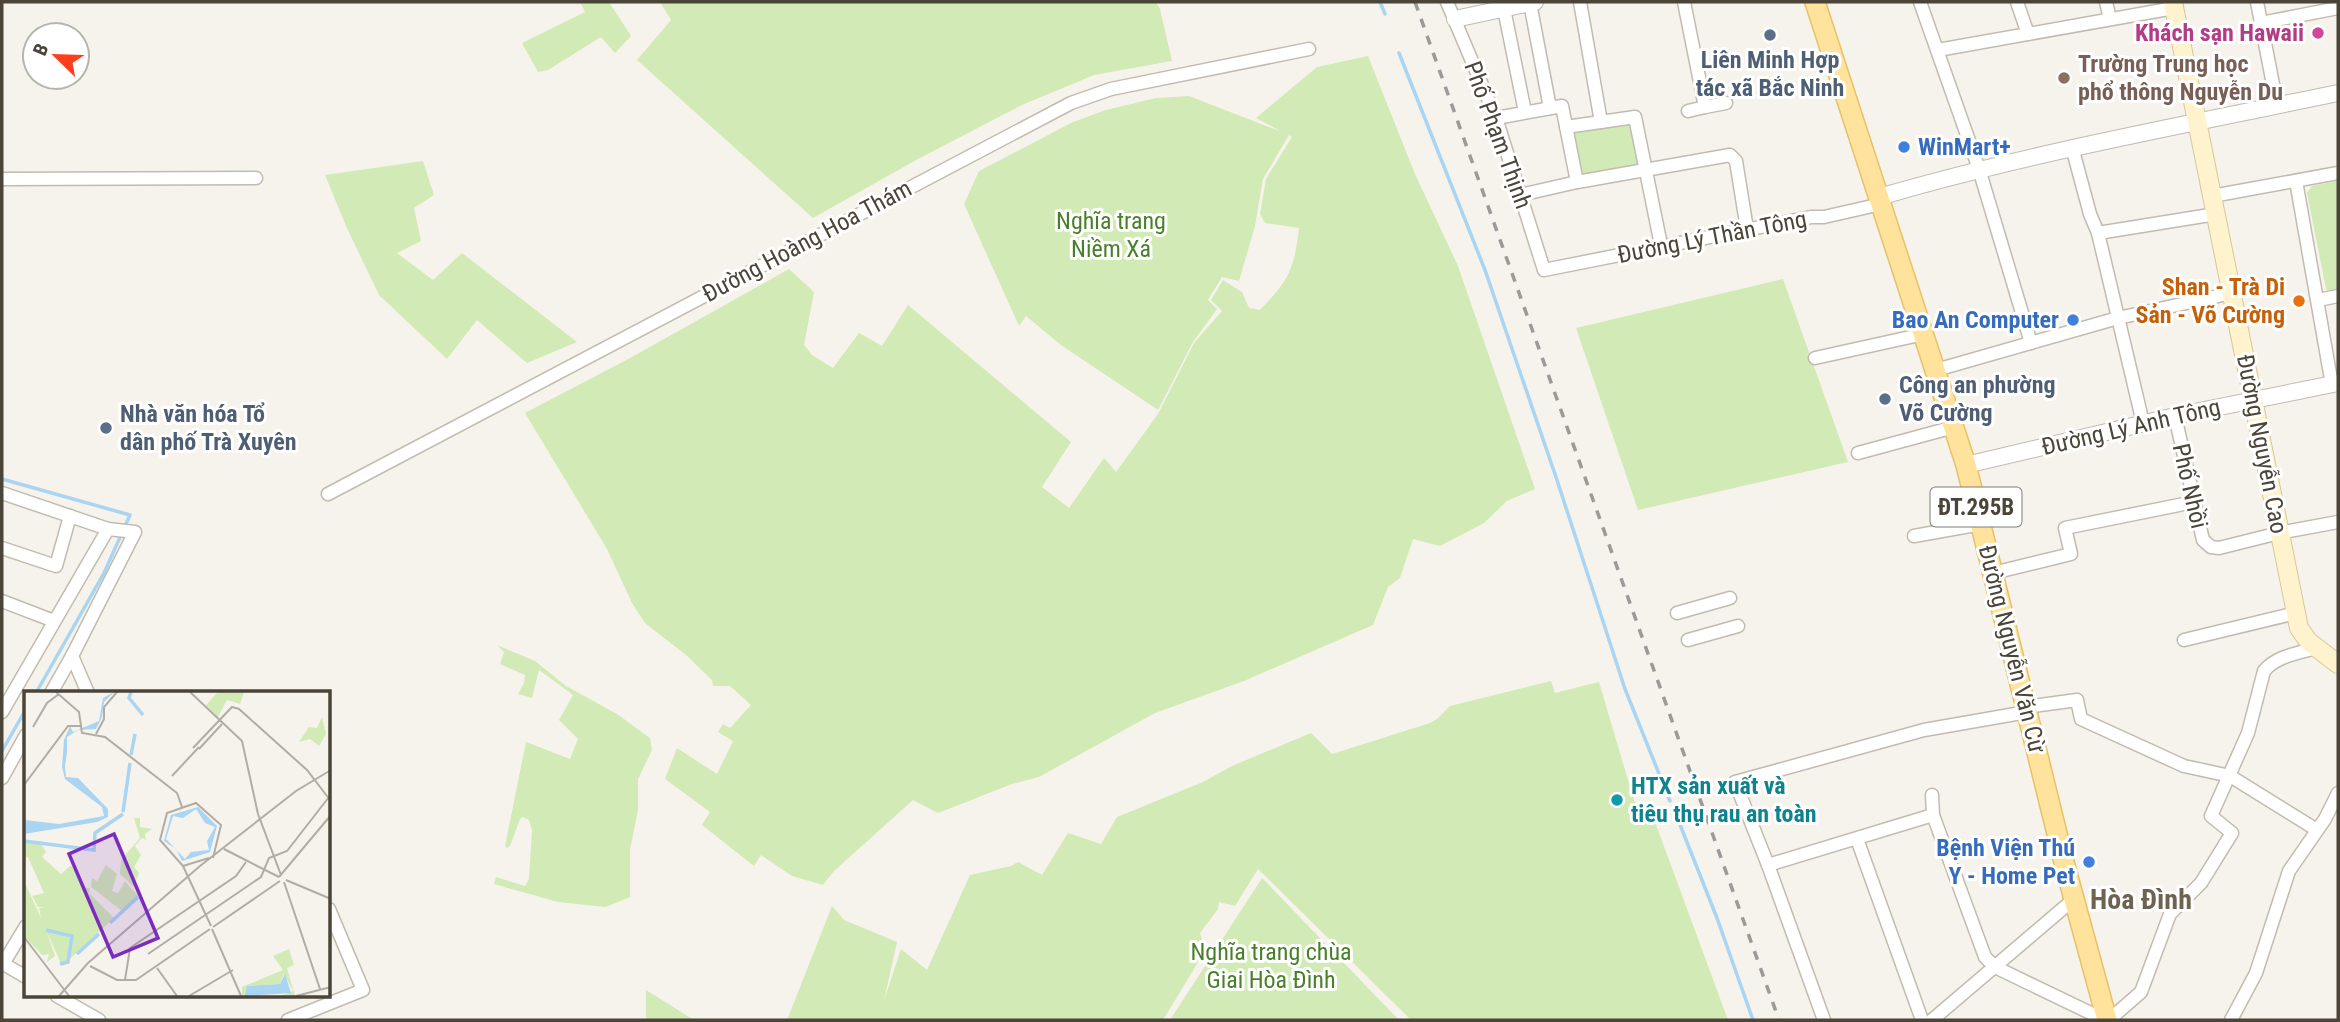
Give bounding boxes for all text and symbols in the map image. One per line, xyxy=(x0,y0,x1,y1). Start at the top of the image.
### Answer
place label: Khách sạn Hawaii xyxy=(2135,19,2304,47)
north arrow xyxy=(21,21,91,91)
marker: Khách sạn Hawaii xyxy=(2310,25,2326,41)
marker: Liên Minh Hợp tác xã Bắc Ninh xyxy=(1762,27,1778,43)
text: B xyxy=(28,40,53,59)
place label: Liên Minh Hợp tác xã Bắc Ninh xyxy=(1696,46,1844,102)
place label: Trường Trung học phổ thông Nguyễn Du xyxy=(2078,50,2283,106)
street label: Phố Phạm Thịnh xyxy=(1458,58,1538,212)
marker: Trường Trung học phổ thông Nguyễn Du xyxy=(2056,70,2072,86)
place label: WinMart+ xyxy=(1918,133,2011,161)
marker: WinMart+ xyxy=(1896,139,1912,155)
street label: Đường Hoàng Hoa Thám xyxy=(698,174,916,308)
street label: Đường Lý Thần Tông xyxy=(1615,205,1809,269)
park label: Nghĩa trang Niềm Xá xyxy=(1056,207,1166,263)
place label: Shan - Trà Di Sản - Võ Cường xyxy=(2136,273,2285,329)
marker: Shan - Trà Di Sản - Võ Cường xyxy=(2291,293,2307,309)
place label: Bao An Computer xyxy=(1892,306,2059,334)
marker: Bao An Computer xyxy=(2065,312,2081,328)
street label: Đường Nguyễn Cao xyxy=(2231,352,2293,536)
place label: Công an phường Võ Cường xyxy=(1899,371,2056,427)
marker: Công an phường Võ Cường xyxy=(1877,391,1893,407)
street label: Đường Lý Anh Tông xyxy=(2039,393,2223,461)
place label: Nhà văn hóa Tổ dân phố Trà Xuyên xyxy=(120,400,297,456)
marker: Nhà văn hóa Tổ dân phố Trà Xuyên xyxy=(98,420,114,436)
street label: Phố Nhồi xyxy=(2167,441,2213,531)
road number: ĐT.295B xyxy=(1930,488,2022,526)
street label: Đường Nguyễn Văn Cừ xyxy=(1973,542,2052,757)
inset map xyxy=(24,691,331,998)
place label: HTX sản xuất và tiêu thụ rau an toàn xyxy=(1631,772,1817,828)
marker: HTX sản xuất và tiêu thụ rau an toàn xyxy=(1609,792,1625,808)
place label: Bệnh Viện Thú Y - Home Pet xyxy=(1936,834,2075,890)
marker: Bệnh Viện Thú Y - Home Pet xyxy=(2081,854,2097,870)
district label: Hòa Đình xyxy=(2090,883,2192,916)
park label: Nghĩa trang chùa Giai Hòa Đình xyxy=(1190,938,1352,994)

